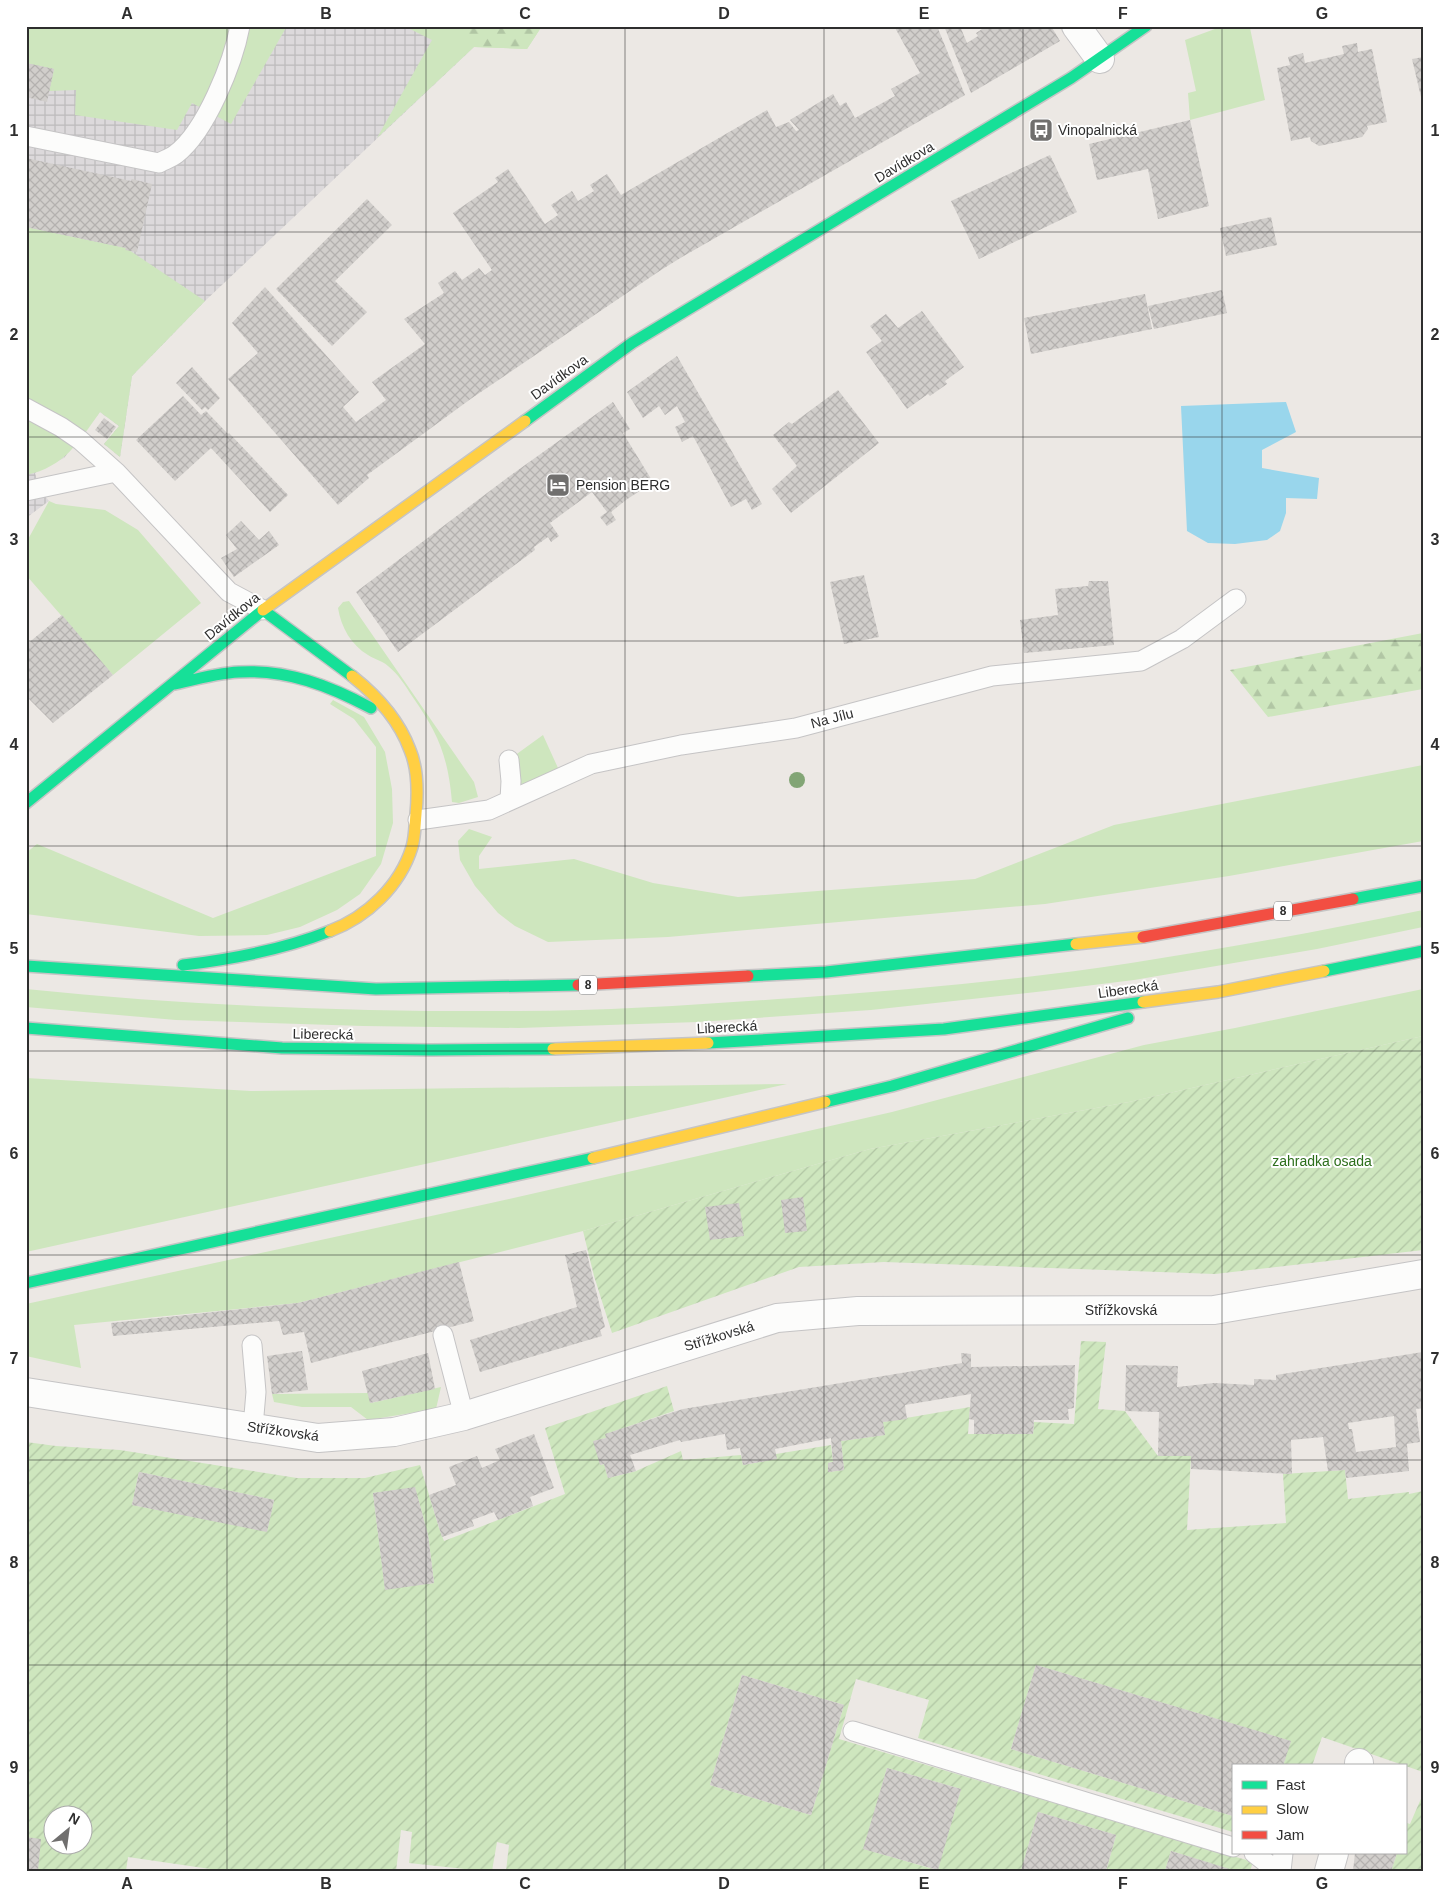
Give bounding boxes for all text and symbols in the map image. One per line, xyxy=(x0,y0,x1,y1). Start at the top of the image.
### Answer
text: A xyxy=(121,5,133,22)
text: B xyxy=(320,5,332,22)
text: C xyxy=(519,5,531,22)
text: D xyxy=(718,5,730,22)
text: E xyxy=(919,5,930,22)
text: F xyxy=(1118,5,1128,22)
text: G xyxy=(1316,5,1328,22)
bus stop icon: Vinopalnická xyxy=(1028,117,1054,143)
text: 1 xyxy=(10,122,19,139)
place label: Vinopalnická xyxy=(1058,122,1137,138)
text: 1 xyxy=(1431,122,1440,139)
street label: Davídkova xyxy=(872,138,937,186)
text: 2 xyxy=(10,326,19,343)
text: 2 xyxy=(1431,326,1440,343)
street label: Davídkova xyxy=(528,351,591,403)
hotel icon: Pension BERG xyxy=(545,472,571,498)
place label: Pension BERG xyxy=(576,477,670,493)
text: 3 xyxy=(10,531,19,548)
text: 3 xyxy=(1431,531,1440,548)
street label: Davídkova xyxy=(201,589,263,643)
street label: Na Jílu xyxy=(809,705,855,731)
text: 4 xyxy=(10,736,19,753)
text: 4 xyxy=(1431,736,1440,753)
road number: 8 xyxy=(1274,901,1292,920)
text: 5 xyxy=(10,940,19,957)
text: 5 xyxy=(1431,940,1440,957)
road number: 8 xyxy=(579,976,597,994)
street label: Liberecká xyxy=(1097,977,1159,1001)
street label: Liberecká xyxy=(696,1017,758,1037)
street label: Liberecká xyxy=(293,1025,354,1043)
text: 6 xyxy=(10,1145,19,1162)
text: 6 xyxy=(1431,1145,1440,1162)
park label: zahradka osada xyxy=(1272,1153,1372,1169)
street label: Střížkovská xyxy=(1085,1302,1157,1318)
street label: Střížkovská xyxy=(682,1318,756,1354)
text: 7 xyxy=(10,1350,19,1367)
text: 7 xyxy=(1431,1350,1440,1367)
street label: Střížkovská xyxy=(246,1418,320,1444)
text: 8 xyxy=(10,1554,19,1571)
text: 8 xyxy=(1431,1554,1440,1571)
text: 9 xyxy=(10,1759,19,1776)
text: 9 xyxy=(1431,1759,1440,1776)
legend xyxy=(1232,1764,1406,1854)
text: Fast xyxy=(1276,1776,1306,1793)
text: Slow xyxy=(1276,1800,1309,1817)
north arrow xyxy=(42,1804,92,1854)
text: N xyxy=(66,1809,83,1828)
text: Jam xyxy=(1276,1826,1304,1843)
text: A xyxy=(121,1875,133,1892)
text: B xyxy=(320,1875,332,1892)
text: C xyxy=(519,1875,531,1892)
text: D xyxy=(718,1875,730,1892)
text: E xyxy=(919,1875,930,1892)
text: F xyxy=(1118,1875,1128,1892)
text: G xyxy=(1316,1875,1328,1892)

